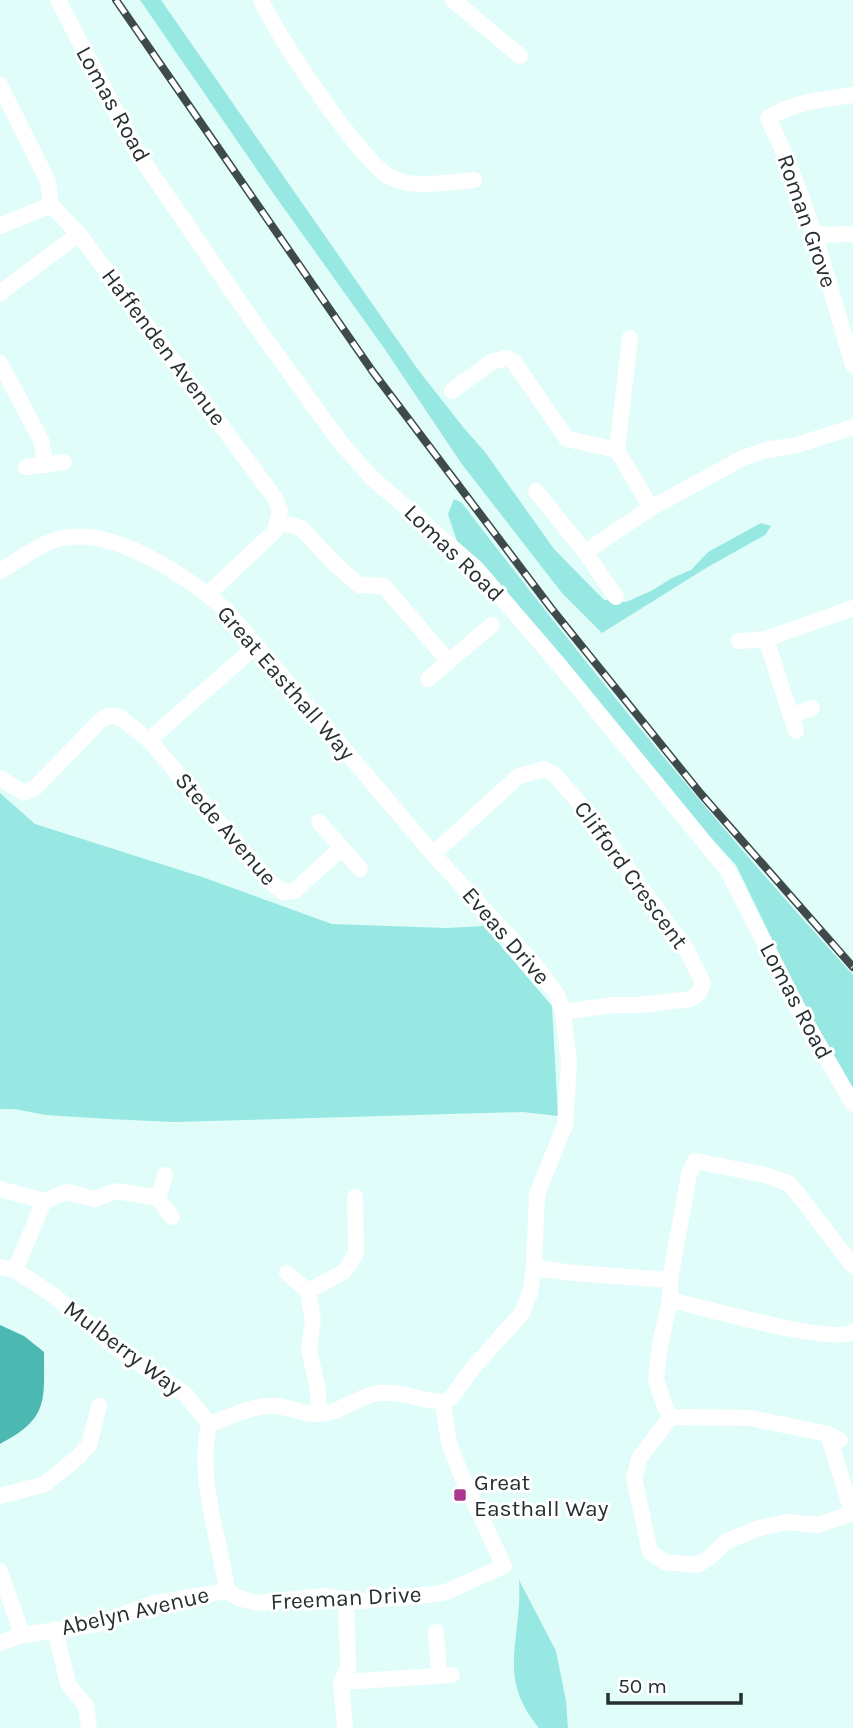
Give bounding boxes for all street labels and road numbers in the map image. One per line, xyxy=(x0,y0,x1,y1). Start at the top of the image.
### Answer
street label: Lomas Road xyxy=(70,41,156,167)
street label: Roman Grove xyxy=(772,151,842,291)
street label: Haffenden Avenue xyxy=(96,263,232,431)
street label: Lomas Road xyxy=(399,499,509,607)
street label: Great Easthall Way xyxy=(211,600,361,766)
street label: Stede Avenue xyxy=(170,767,282,891)
street label: Clifford Crescent xyxy=(568,796,694,954)
street label: Eveas Drive xyxy=(456,882,556,990)
street label: Lomas Road xyxy=(754,938,838,1064)
street label: Mulberry Way xyxy=(58,1295,188,1401)
street label: Abelyn Avenue xyxy=(58,1581,212,1641)
street label: Freeman Drive xyxy=(270,1581,422,1615)

